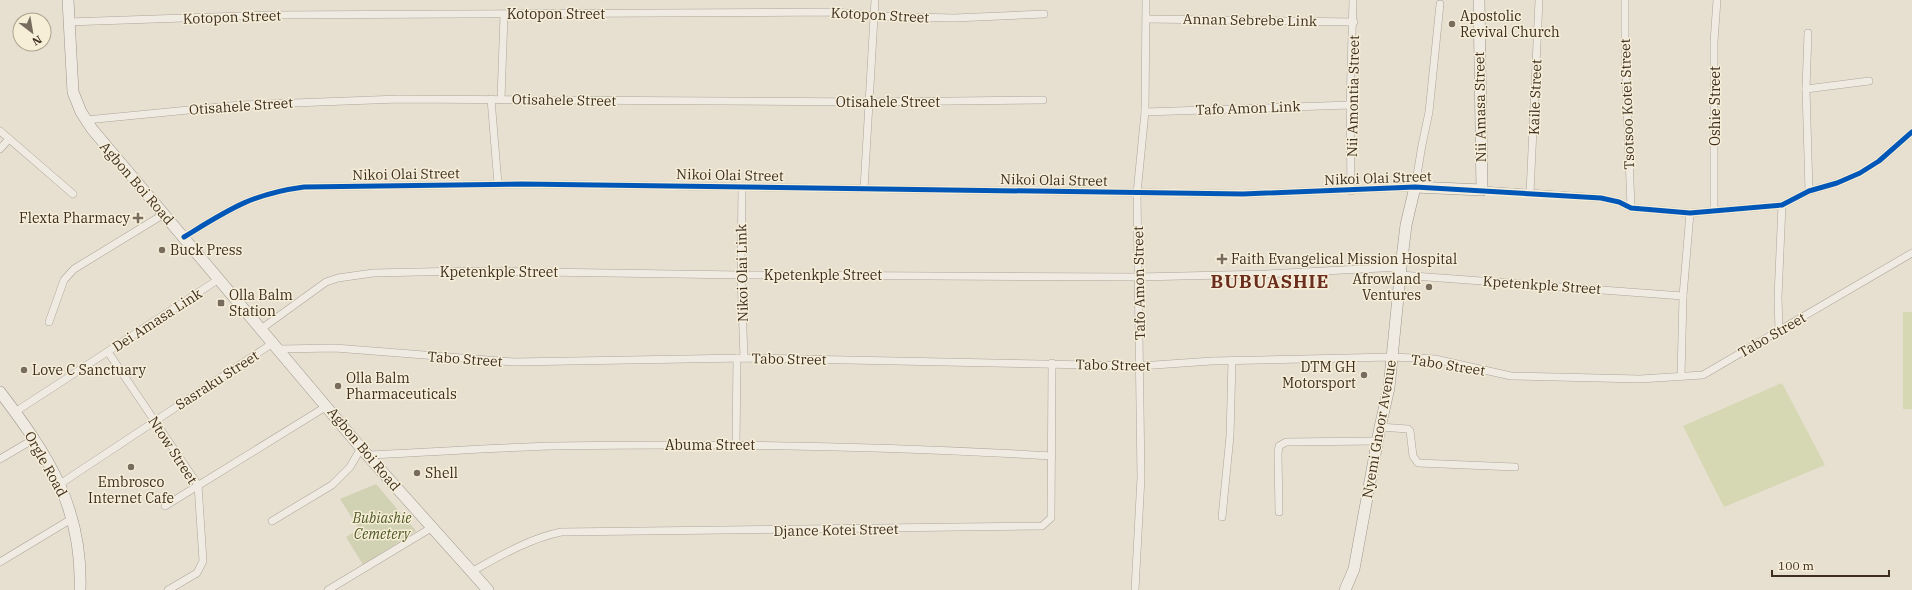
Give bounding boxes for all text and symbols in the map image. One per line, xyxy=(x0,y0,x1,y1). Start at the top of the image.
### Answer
street label: Kotopon Street xyxy=(830,3,930,27)
street label: Kotopon Street xyxy=(507,5,605,23)
street label: Kotopon Street xyxy=(183,6,282,28)
place label: Apostolic Revival Church xyxy=(1460,7,1560,41)
street label: Annan Sebrebe Link xyxy=(1183,10,1318,30)
north arrow xyxy=(12,12,52,52)
marker: Apostolic Revival Church xyxy=(1447,19,1457,29)
text: N xyxy=(30,32,44,49)
street label: Nii Amontia Street xyxy=(1343,35,1363,157)
street label: Tsotsoo Kotei Street xyxy=(1616,38,1638,170)
street label: Nii Amasa Street xyxy=(1470,51,1490,162)
street label: Kaile Street xyxy=(1525,59,1545,135)
street label: Oshie Street xyxy=(1706,66,1724,146)
street label: Otisahele Street xyxy=(512,90,616,110)
street label: Otisahele Street xyxy=(188,93,294,119)
street label: Otisahele Street xyxy=(836,93,940,111)
street label: Tafo Amon Link xyxy=(1195,97,1302,119)
street label: Agbon Boi Road xyxy=(96,138,178,229)
street label: Nikoi Olai Street xyxy=(352,164,460,184)
street label: Nikoi Olai Street xyxy=(676,165,784,185)
street label: Nikoi Olai Street xyxy=(1324,167,1432,189)
street label: Nikoi Olai Street xyxy=(1000,170,1108,190)
place label: Flexta Pharmacy xyxy=(19,209,131,227)
marker: Flexta Pharmacy xyxy=(133,213,143,223)
street label: Nikoi Olai Link xyxy=(732,223,752,322)
street label: Tafo Amon Street xyxy=(1129,226,1149,340)
place label: Buck Press xyxy=(170,241,243,259)
marker: Buck Press xyxy=(157,245,167,255)
place label: Faith Evangelical Mission Hospital xyxy=(1231,250,1457,268)
marker: Faith Evangelical Mission Hospital xyxy=(1216,253,1228,265)
street label: Kpetenkple Street xyxy=(440,263,558,281)
street label: Kpetenkple Street xyxy=(764,266,882,284)
district label: BUBUASHIE xyxy=(1211,270,1329,293)
place label: Afrowland Ventures xyxy=(1352,270,1421,304)
street label: Kpetenkple Street xyxy=(1482,272,1602,298)
marker: Afrowland Ventures xyxy=(1424,282,1434,292)
street label: Dei Amasa Link xyxy=(109,284,206,356)
place label: Olla Balm Station xyxy=(229,286,293,320)
marker: Olla Balm Station xyxy=(216,298,226,308)
street label: Tabo Street xyxy=(1735,308,1809,362)
street label: Sasraku Street xyxy=(172,346,262,414)
street label: Tabo Street xyxy=(427,347,503,371)
street label: Tabo Street xyxy=(751,349,827,369)
street label: Tabo Street xyxy=(1410,350,1487,380)
street label: Tabo Street xyxy=(1075,355,1151,375)
place label: DTM GH Motorsport xyxy=(1282,358,1356,392)
street label: Nyemi Gnoor Avenue xyxy=(1358,358,1400,500)
place label: Love C Sanctuary xyxy=(32,361,146,379)
marker: Love C Sanctuary xyxy=(19,365,29,375)
place label: Olla Balm Pharmaceuticals xyxy=(346,369,457,403)
marker: DTM GH Motorsport xyxy=(1359,370,1369,380)
marker: Olla Balm Pharmaceuticals xyxy=(333,381,343,391)
street label: Agbon Boi Road xyxy=(324,403,405,495)
street label: Ntow Street xyxy=(144,413,202,487)
street label: Orgle Road xyxy=(21,428,72,500)
street label: Abuma Street xyxy=(665,436,755,454)
marker: Embrosco Internet Cafe xyxy=(126,462,136,472)
place label: Shell xyxy=(425,464,458,482)
marker: Shell xyxy=(412,468,422,478)
place label: Embrosco Internet Cafe xyxy=(88,473,174,507)
park label: Bubiashie Cemetery xyxy=(352,509,412,543)
street label: Djance Kotei Street xyxy=(773,520,899,540)
scale bar xyxy=(1772,552,1889,578)
text: 100 m xyxy=(1778,558,1814,573)

